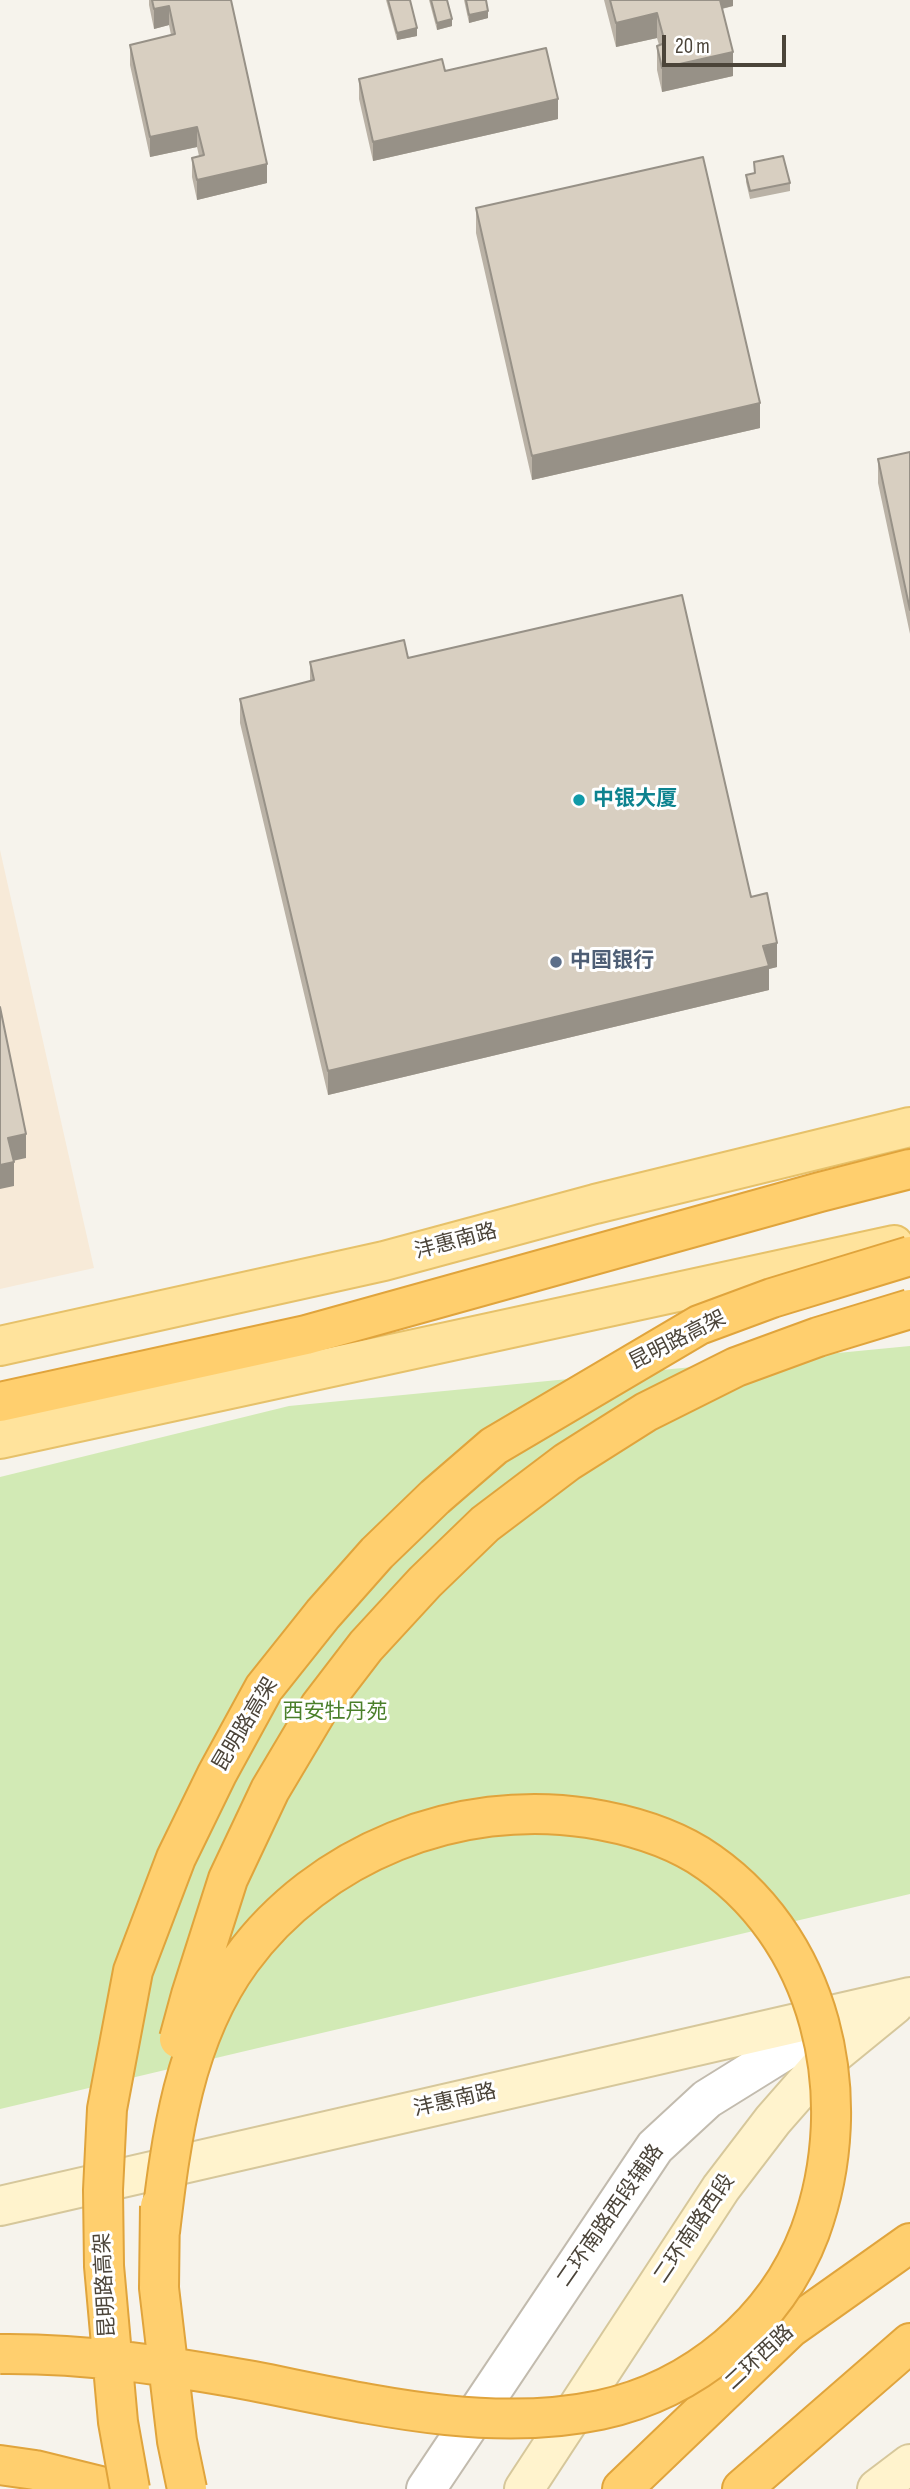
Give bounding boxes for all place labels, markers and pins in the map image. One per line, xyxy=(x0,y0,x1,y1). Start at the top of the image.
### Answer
place label: 中银大厦 xyxy=(593,787,677,813)
marker: 中银大厦 xyxy=(571,792,587,808)
place label: 中国银行 xyxy=(570,949,654,975)
marker: 中国银行 xyxy=(548,954,564,970)

